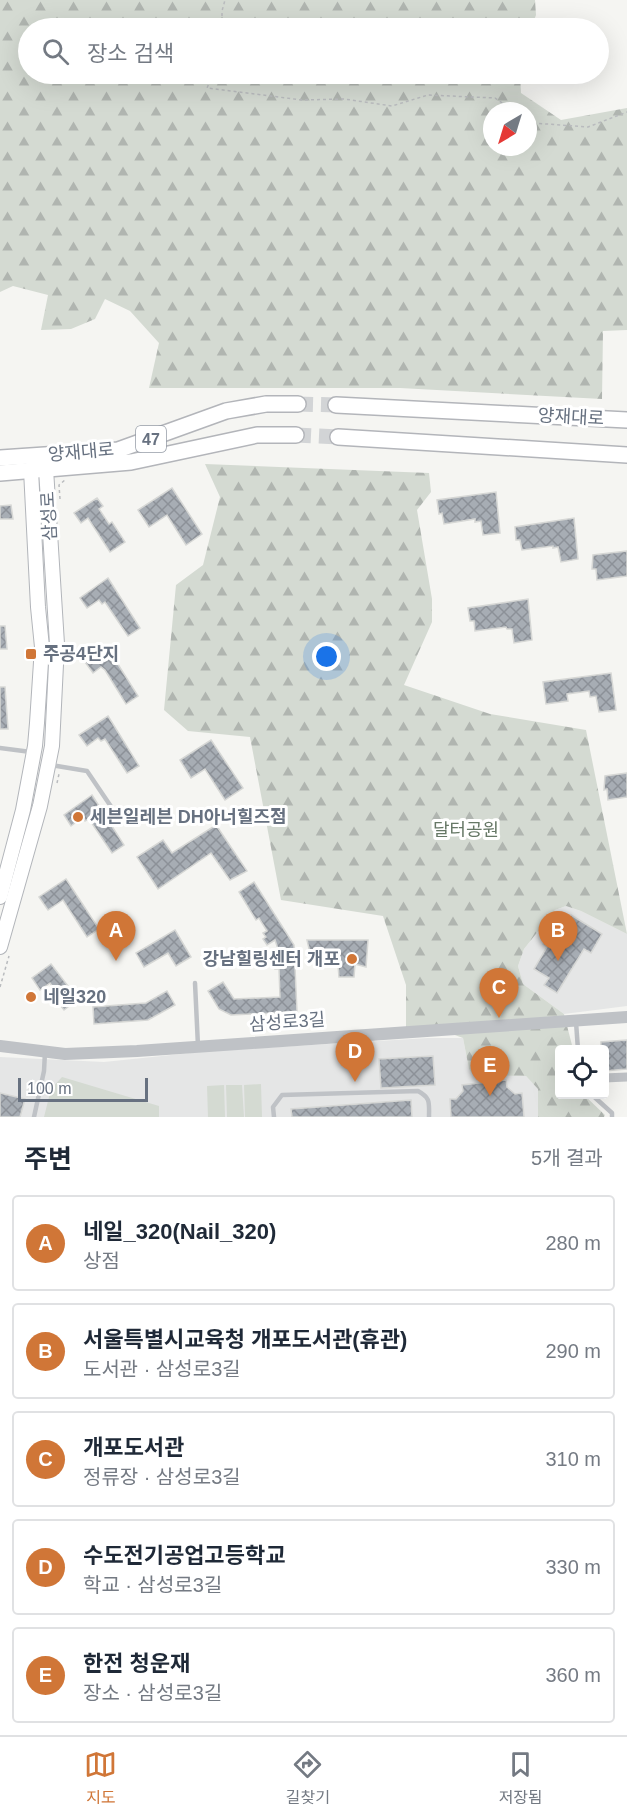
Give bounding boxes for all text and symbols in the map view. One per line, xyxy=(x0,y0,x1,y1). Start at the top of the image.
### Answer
search box xyxy=(18,18,609,84)
icon: search xyxy=(39,35,72,68)
text: 장소 검색 xyxy=(87,41,174,66)
north arrow xyxy=(483,102,537,156)
street label: 양재대로 xyxy=(537,405,605,429)
road number: 47 xyxy=(136,426,166,452)
street label: 양재대로 xyxy=(47,439,115,465)
street label: 삼성로 xyxy=(38,491,60,541)
your location xyxy=(312,642,341,671)
place label: 주공4단지 xyxy=(43,644,119,664)
marker: 주공4단지 xyxy=(24,647,38,661)
place label: 세븐일레븐 DH아너힐즈점 xyxy=(90,807,287,827)
marker: 세븐일레븐 DH아너힐즈점 xyxy=(71,810,85,824)
park label: 달터공원 xyxy=(433,820,499,840)
pin: A xyxy=(96,912,136,961)
pin: B xyxy=(538,912,578,961)
place label: 강남힐링센터 개포 xyxy=(203,949,340,969)
marker: 강남힐링센터 개포 xyxy=(345,952,359,966)
pin: C xyxy=(480,968,518,1018)
place label: 네일320 xyxy=(43,987,106,1007)
marker: 네일320 xyxy=(24,990,38,1004)
street label: 삼성로3길 xyxy=(248,1009,326,1035)
pin: D xyxy=(336,1032,374,1082)
map controls xyxy=(555,1045,609,1099)
button: locate xyxy=(555,1045,609,1099)
pin: E xyxy=(470,1046,510,1096)
scale bar xyxy=(18,1075,148,1102)
text: 100 m xyxy=(27,1080,71,1097)
text: 주변 xyxy=(24,1144,72,1174)
text: 5개 결과 xyxy=(531,1147,603,1169)
text: 네일_320(Nail_320) xyxy=(83,1219,276,1244)
text: A xyxy=(38,1232,53,1254)
text: 280 m xyxy=(545,1232,601,1254)
text: 상점 xyxy=(83,1250,120,1272)
text: 서울특별시교육청 개포도서관(휴관) xyxy=(83,1327,407,1352)
text: B xyxy=(38,1340,53,1362)
text: 290 m xyxy=(545,1340,601,1362)
text: 도서관 · 삼성로3길 xyxy=(83,1358,241,1380)
text: 개포도서관 xyxy=(83,1435,184,1460)
text: C xyxy=(38,1448,53,1470)
text: 310 m xyxy=(545,1448,601,1470)
text: 정류장 · 삼성로3길 xyxy=(83,1466,241,1488)
text: 수도전기공업고등학교 xyxy=(83,1543,285,1568)
text: D xyxy=(38,1556,53,1578)
text: 330 m xyxy=(545,1556,601,1578)
text: 학교 · 삼성로3길 xyxy=(83,1574,222,1596)
text: 한전 청운재 xyxy=(83,1651,190,1676)
text: E xyxy=(39,1664,52,1686)
text: 360 m xyxy=(545,1664,601,1686)
text: 장소 · 삼성로3길 xyxy=(83,1682,222,1704)
tab: 지도 xyxy=(84,1748,117,1808)
tab: 길찾기 xyxy=(286,1748,330,1808)
tab: 저장됨 xyxy=(499,1748,543,1808)

